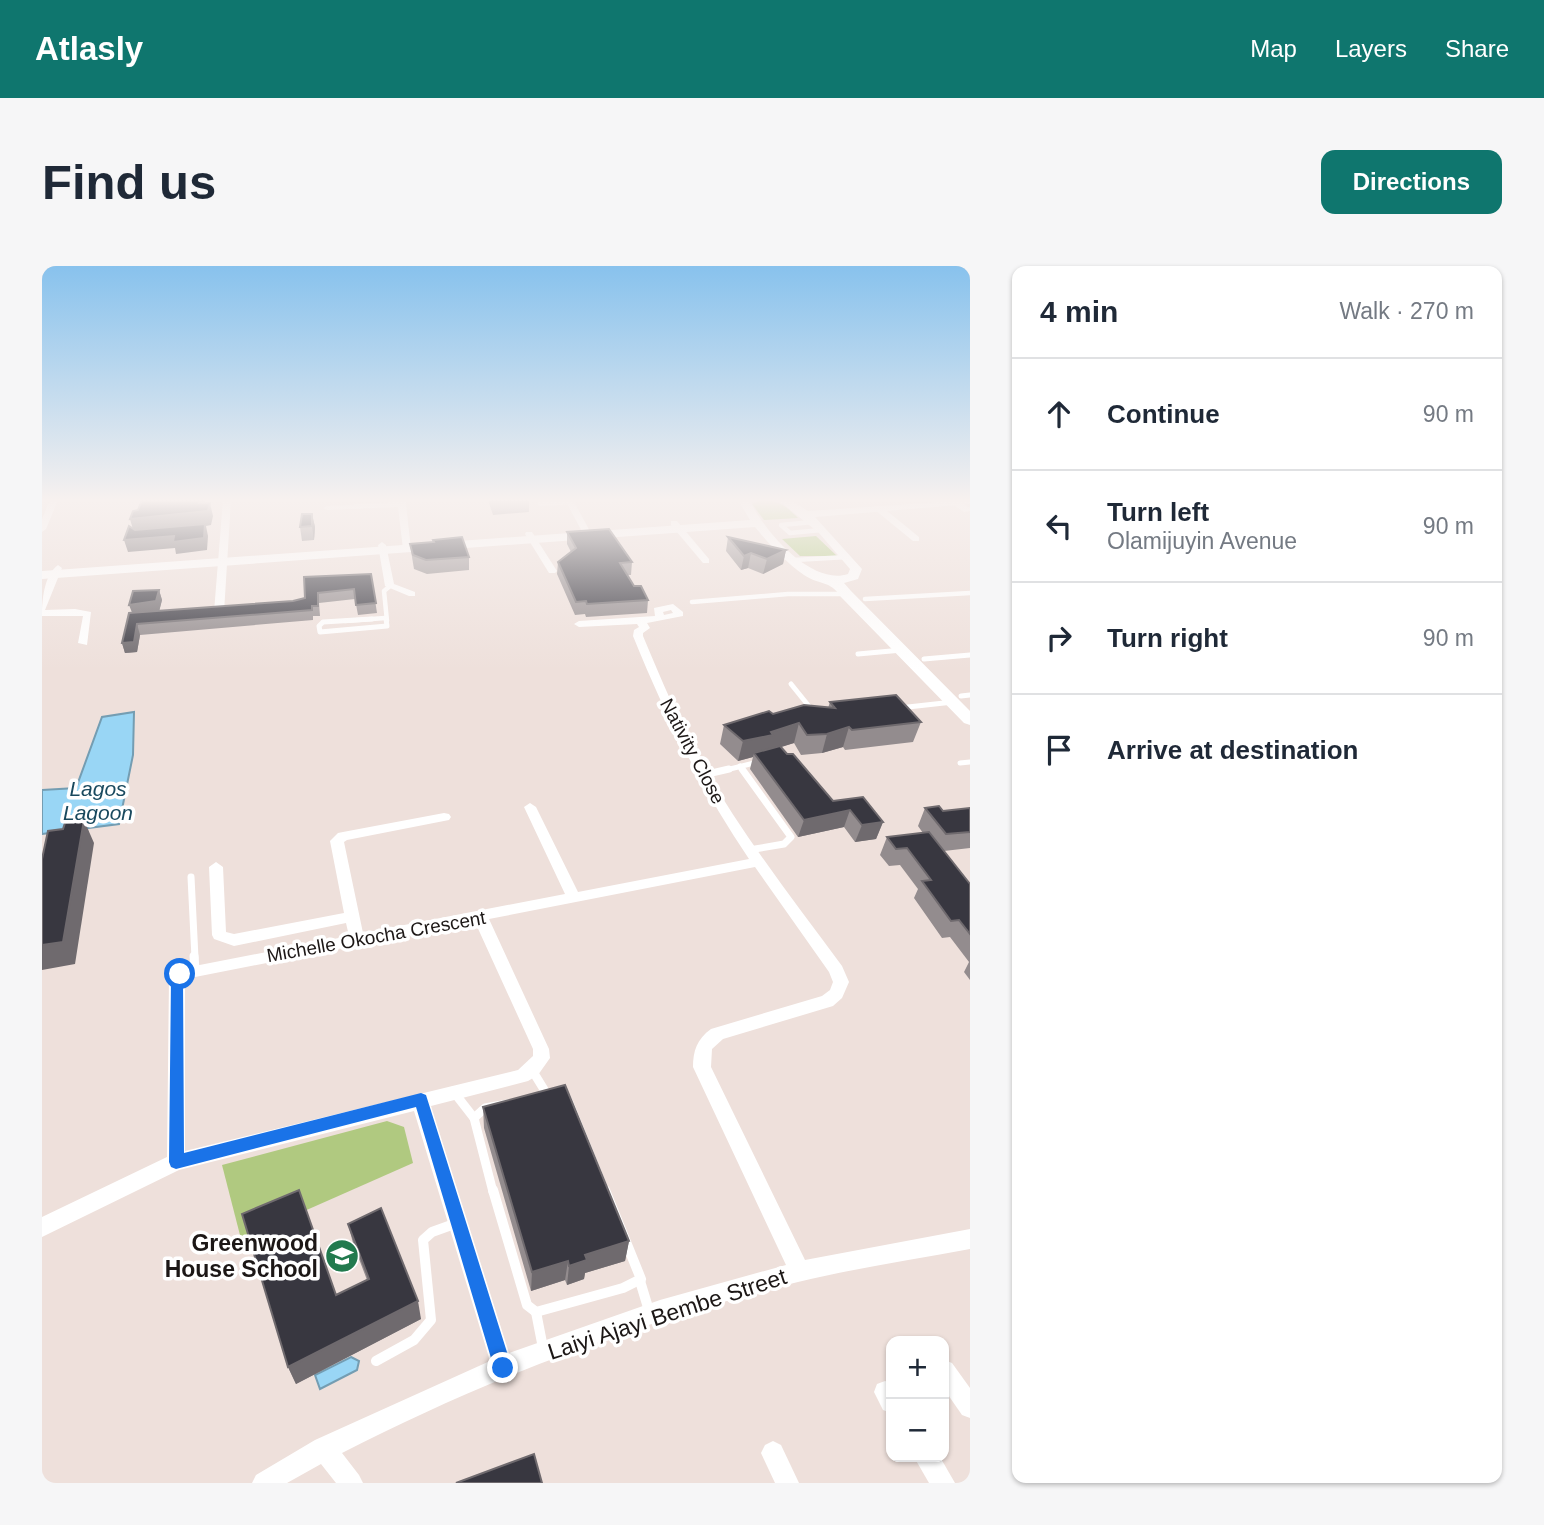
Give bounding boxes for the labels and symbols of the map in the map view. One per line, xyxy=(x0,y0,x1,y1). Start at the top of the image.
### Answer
street label: Nativity Close xyxy=(656,695,729,807)
water label: Lagos Lagoon xyxy=(63,777,133,824)
street label: Michelle Okocha Crescent xyxy=(265,907,488,966)
route start xyxy=(164,958,195,989)
place label: Greenwood House School xyxy=(165,1230,318,1282)
school or university icon: Greenwood House School xyxy=(323,1237,361,1275)
street label: Laiyi Ajayi Bembe Street xyxy=(544,1263,790,1365)
route end xyxy=(487,1352,518,1383)

